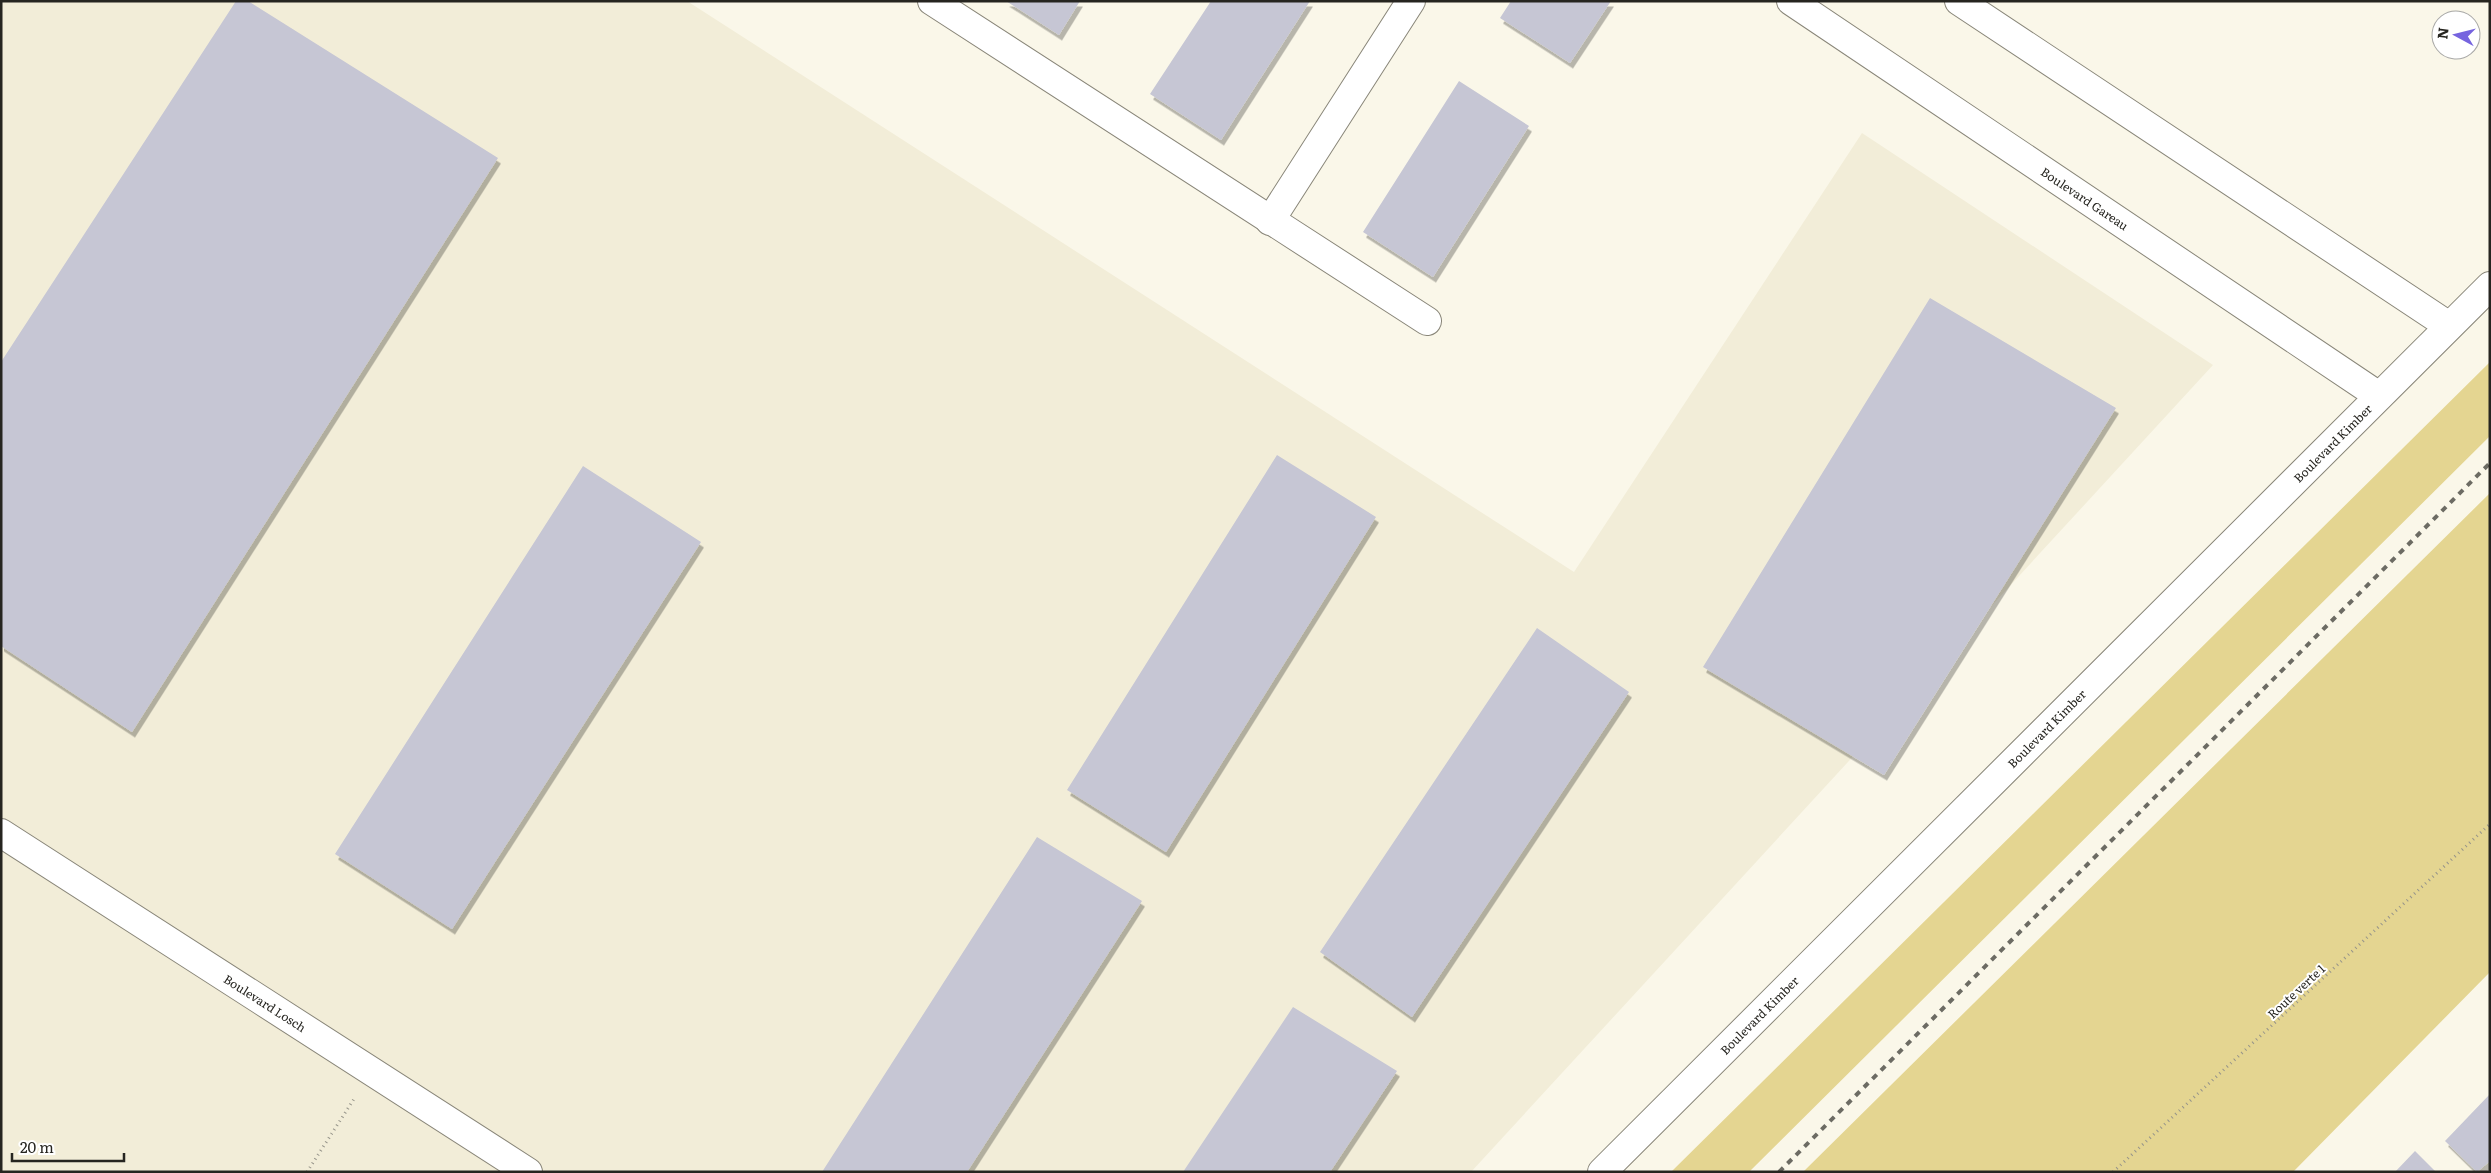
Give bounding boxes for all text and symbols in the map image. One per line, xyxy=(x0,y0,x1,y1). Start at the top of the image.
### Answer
north arrow xyxy=(2431,10,2481,60)
text: N xyxy=(2431,26,2453,40)
street label: Boulevard Gareau xyxy=(2037,162,2133,235)
street label: Boulevard Kimber xyxy=(2289,400,2376,486)
street label: Boulevard Kimber xyxy=(2003,685,2090,772)
street label: Route verte 1 xyxy=(2263,959,2329,1022)
street label: Boulevard Losch xyxy=(220,970,310,1036)
street label: Boulevard Kimber xyxy=(1716,972,1803,1058)
scale bar xyxy=(12,1130,125,1162)
text: 20 m xyxy=(20,1135,54,1158)

